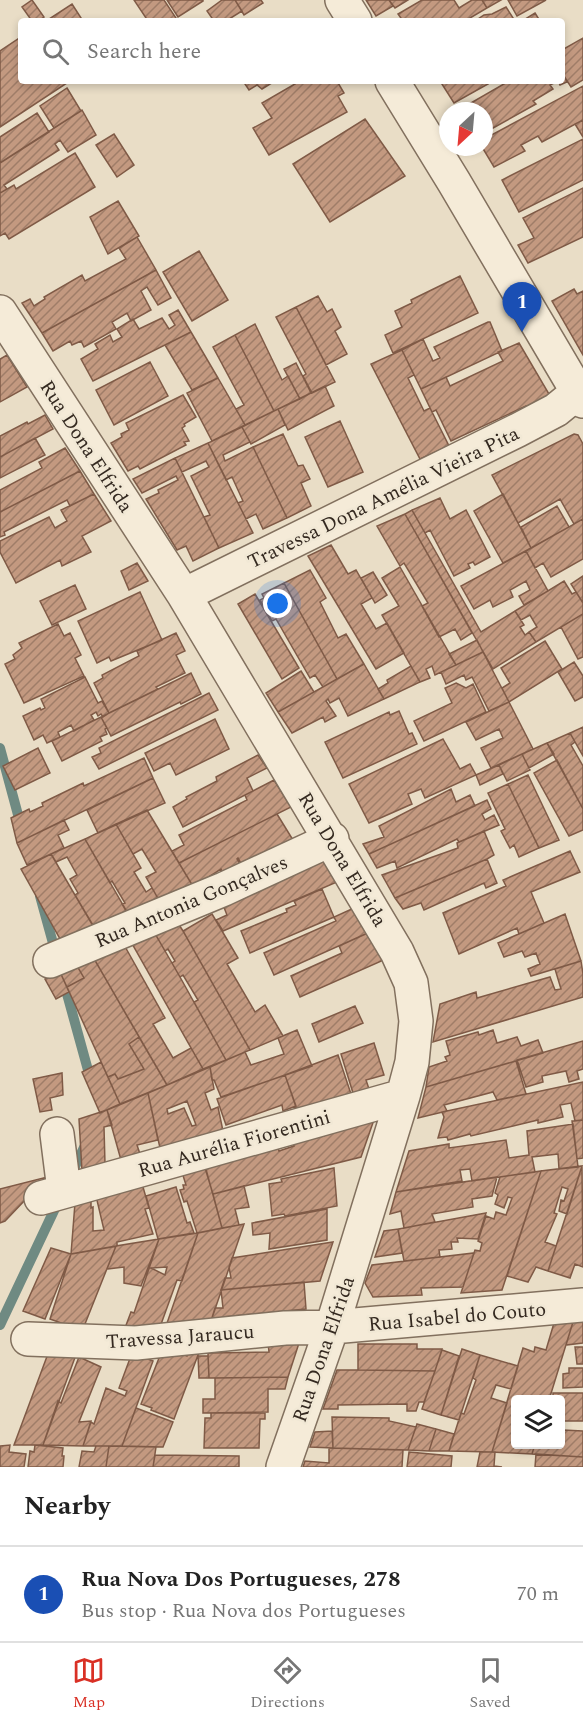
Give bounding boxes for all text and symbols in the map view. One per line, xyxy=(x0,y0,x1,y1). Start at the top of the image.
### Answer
search box xyxy=(18,18,565,84)
icon: search xyxy=(39,35,72,68)
text: Search here xyxy=(87,35,201,68)
north arrow xyxy=(439,102,493,156)
pin: 1 xyxy=(502,282,542,332)
street label: Rua Dona Elfrida xyxy=(32,374,140,519)
street label: Travessa Dona Amélia Vieira Pita xyxy=(242,419,525,577)
your location xyxy=(263,589,292,618)
street label: Rua Dona Elfrida xyxy=(290,786,394,933)
street label: Rua Antonia Gonçalves xyxy=(90,848,293,956)
street label: Rua Aurélia Fiorentini xyxy=(134,1102,334,1186)
street label: Rua Dona Elfrida xyxy=(285,1272,363,1426)
street label: Rua Isabel do Couto xyxy=(367,1294,547,1340)
street label: Travessa Jaraucu xyxy=(105,1317,255,1357)
map controls xyxy=(511,1395,565,1449)
button: layers xyxy=(511,1395,565,1449)
text: Nearby xyxy=(24,1486,110,1526)
text: Rua Nova Dos Portugueses, 278 xyxy=(81,1563,401,1596)
text: 1 xyxy=(38,1579,49,1609)
text: 70 m xyxy=(517,1579,559,1609)
text: Bus stop · Rua Nova dos Portugueses xyxy=(81,1596,406,1626)
tab: Map xyxy=(72,1654,105,1714)
tab: Directions xyxy=(250,1654,325,1714)
tab: Saved xyxy=(470,1654,511,1714)

